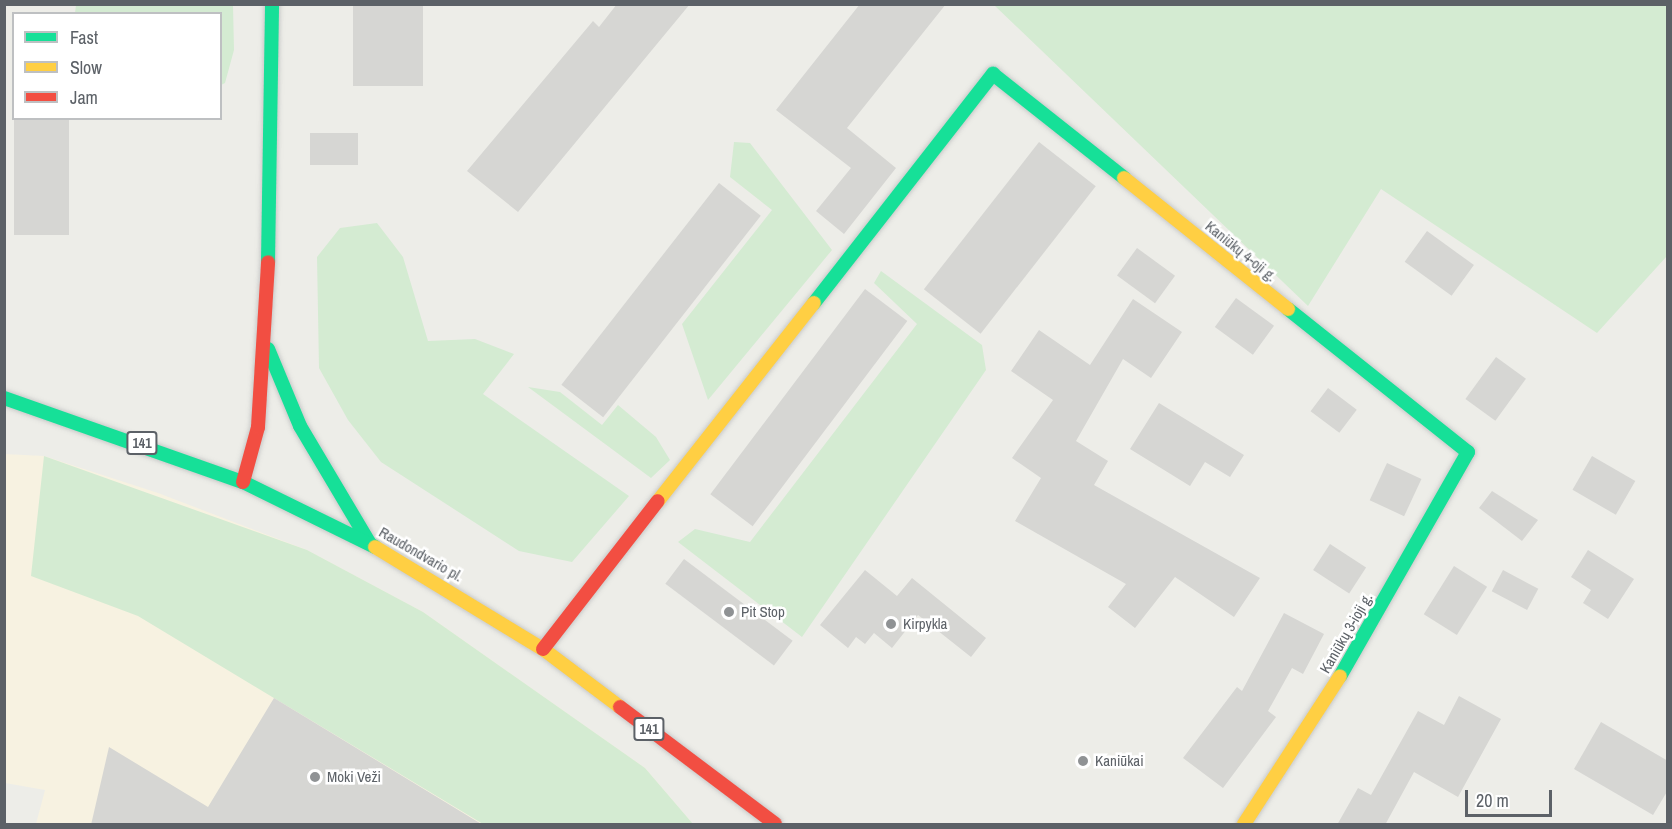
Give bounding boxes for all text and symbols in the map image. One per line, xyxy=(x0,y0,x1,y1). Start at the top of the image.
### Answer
legend xyxy=(12,12,222,120)
text: Fast xyxy=(70,25,98,50)
text: Slow xyxy=(70,55,102,80)
text: Jam xyxy=(70,85,98,110)
street label: Kaniūkų 4-oji g. xyxy=(1202,217,1280,285)
road number: 141 xyxy=(126,432,158,454)
street label: Raudondvario pl. xyxy=(376,523,466,585)
street label: Kaniūkų 3-ioji g. xyxy=(1316,590,1376,676)
place label: Pit Stop xyxy=(741,603,785,621)
marker: Pit Stop xyxy=(722,605,736,619)
place label: Kirpykla xyxy=(903,615,947,633)
marker: Kirpykla xyxy=(884,617,898,631)
road number: 141 xyxy=(632,718,666,740)
place label: Kaniūkai xyxy=(1095,752,1144,770)
marker: Kaniūkai xyxy=(1076,754,1090,768)
place label: Moki Veži xyxy=(327,768,381,786)
marker: Moki Veži xyxy=(308,770,322,784)
scale bar xyxy=(1468,778,1555,816)
text: 20 m xyxy=(1476,788,1509,813)

